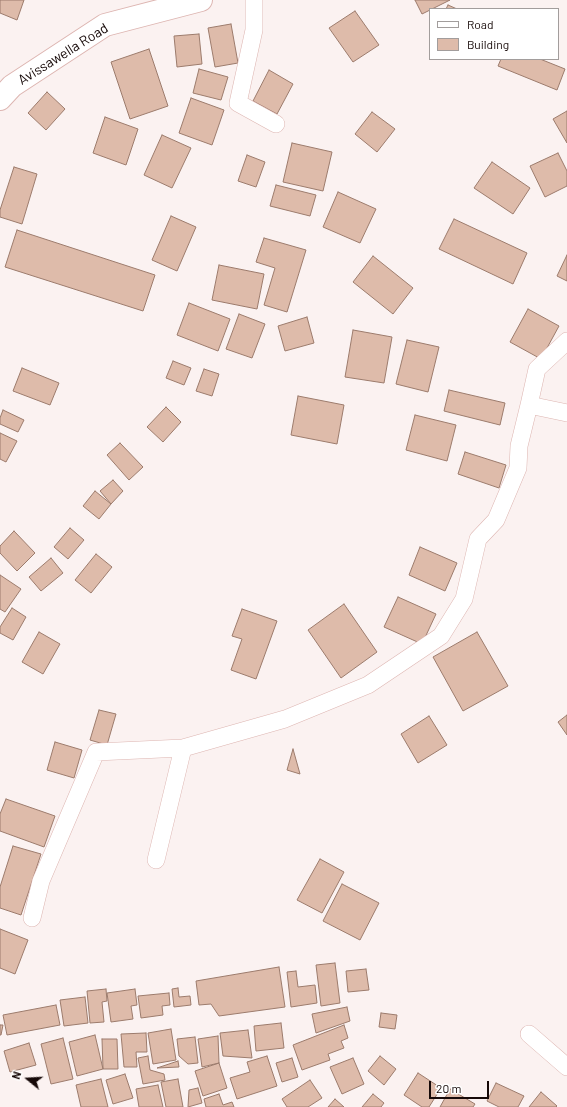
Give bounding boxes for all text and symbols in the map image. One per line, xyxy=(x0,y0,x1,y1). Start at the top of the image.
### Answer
legend xyxy=(429,8,559,60)
text: Road xyxy=(467,17,494,31)
street label: Avissawella Road xyxy=(15,20,111,88)
text: Building xyxy=(467,37,509,51)
north arrow xyxy=(8,1059,48,1099)
text: N xyxy=(9,1070,23,1081)
scale bar xyxy=(431,1073,491,1099)
text: 20 m xyxy=(436,1081,462,1095)

